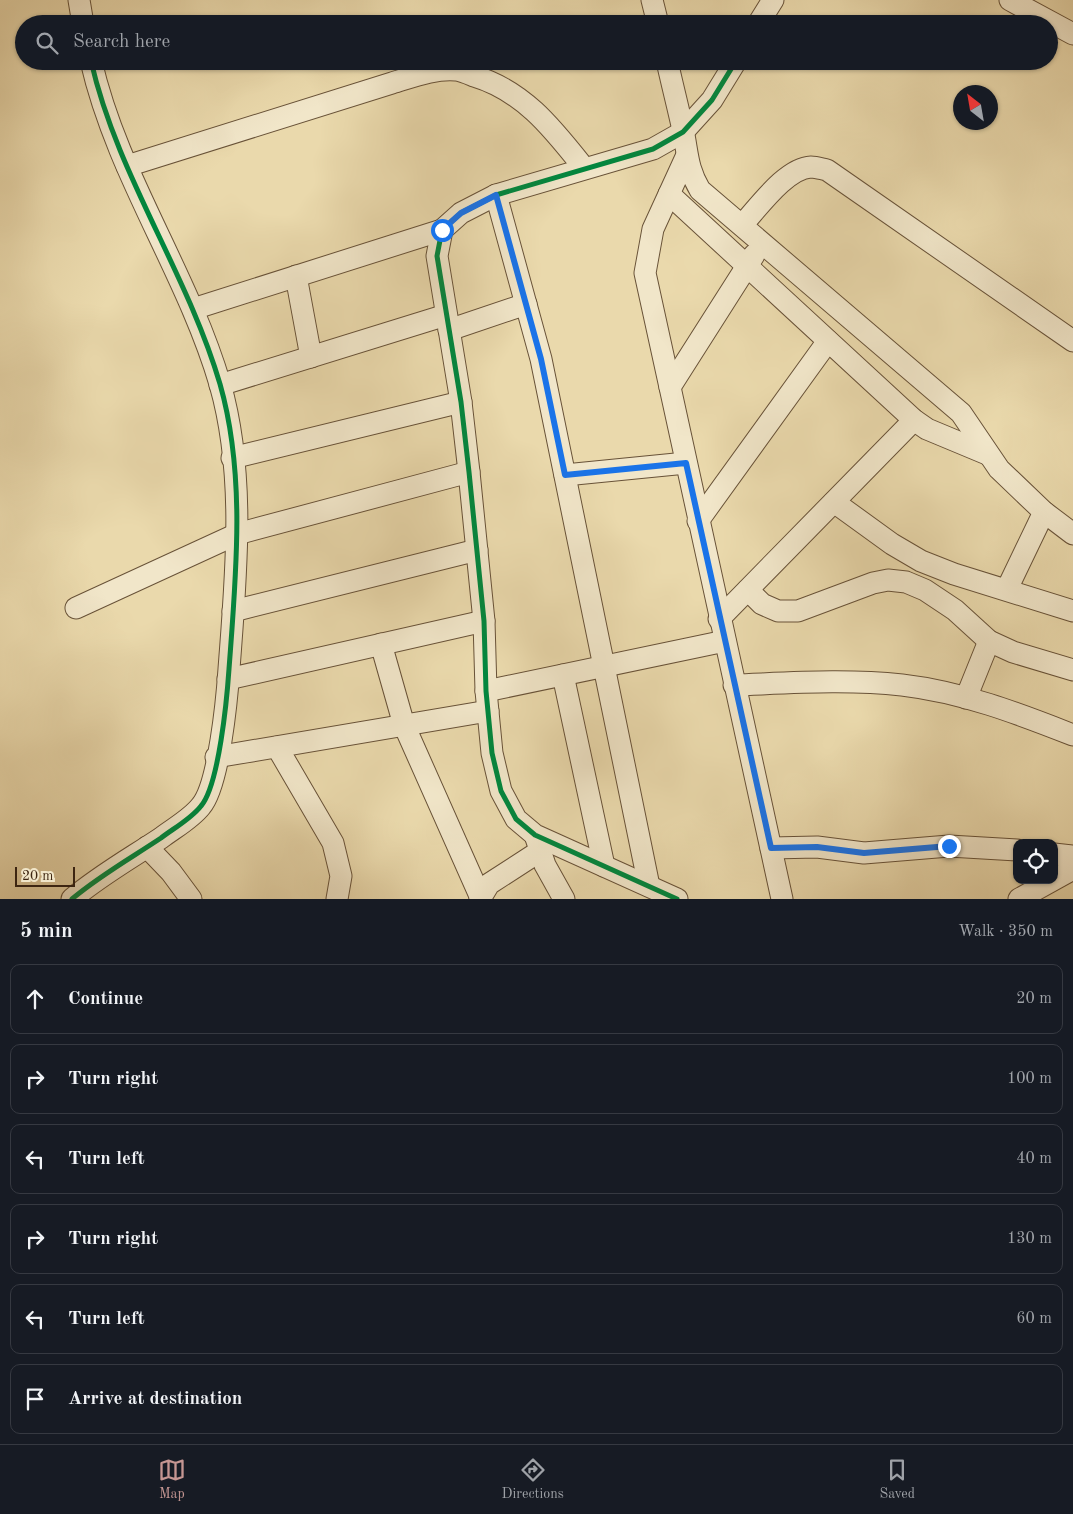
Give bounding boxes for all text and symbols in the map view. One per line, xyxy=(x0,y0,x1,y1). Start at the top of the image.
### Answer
search box xyxy=(15,15,1058,70)
icon: search xyxy=(33,29,61,57)
text: Search here xyxy=(73,33,170,52)
north arrow xyxy=(953,85,998,130)
route start xyxy=(431,219,454,242)
route end xyxy=(938,835,961,858)
map controls xyxy=(1013,839,1058,884)
button: locate xyxy=(1013,839,1058,884)
scale bar xyxy=(15,864,75,887)
text: 20 m xyxy=(22,869,53,883)
text: 5 min xyxy=(20,921,73,942)
text: Walk · 350 m xyxy=(958,924,1053,940)
icon: ahead xyxy=(21,985,49,1013)
text: Continue xyxy=(68,990,143,1009)
text: 20 m xyxy=(1016,991,1052,1007)
icon: right xyxy=(21,1065,49,1093)
text: Turn right xyxy=(68,1070,158,1089)
text: 100 m xyxy=(1007,1071,1052,1087)
icon: left xyxy=(21,1145,49,1173)
text: Turn left xyxy=(68,1150,145,1169)
text: 40 m xyxy=(1016,1151,1052,1167)
icon: right xyxy=(21,1225,49,1253)
text: Turn right xyxy=(68,1230,158,1249)
text: 130 m xyxy=(1007,1231,1052,1247)
icon: left xyxy=(21,1305,49,1333)
text: Turn left xyxy=(68,1310,145,1329)
text: 60 m xyxy=(1016,1311,1052,1327)
icon: arrive xyxy=(21,1385,49,1413)
text: Arrive at destination xyxy=(68,1390,242,1409)
tab: Map xyxy=(158,1456,186,1503)
tab: Directions xyxy=(502,1456,564,1503)
tab: Saved xyxy=(879,1456,915,1503)

